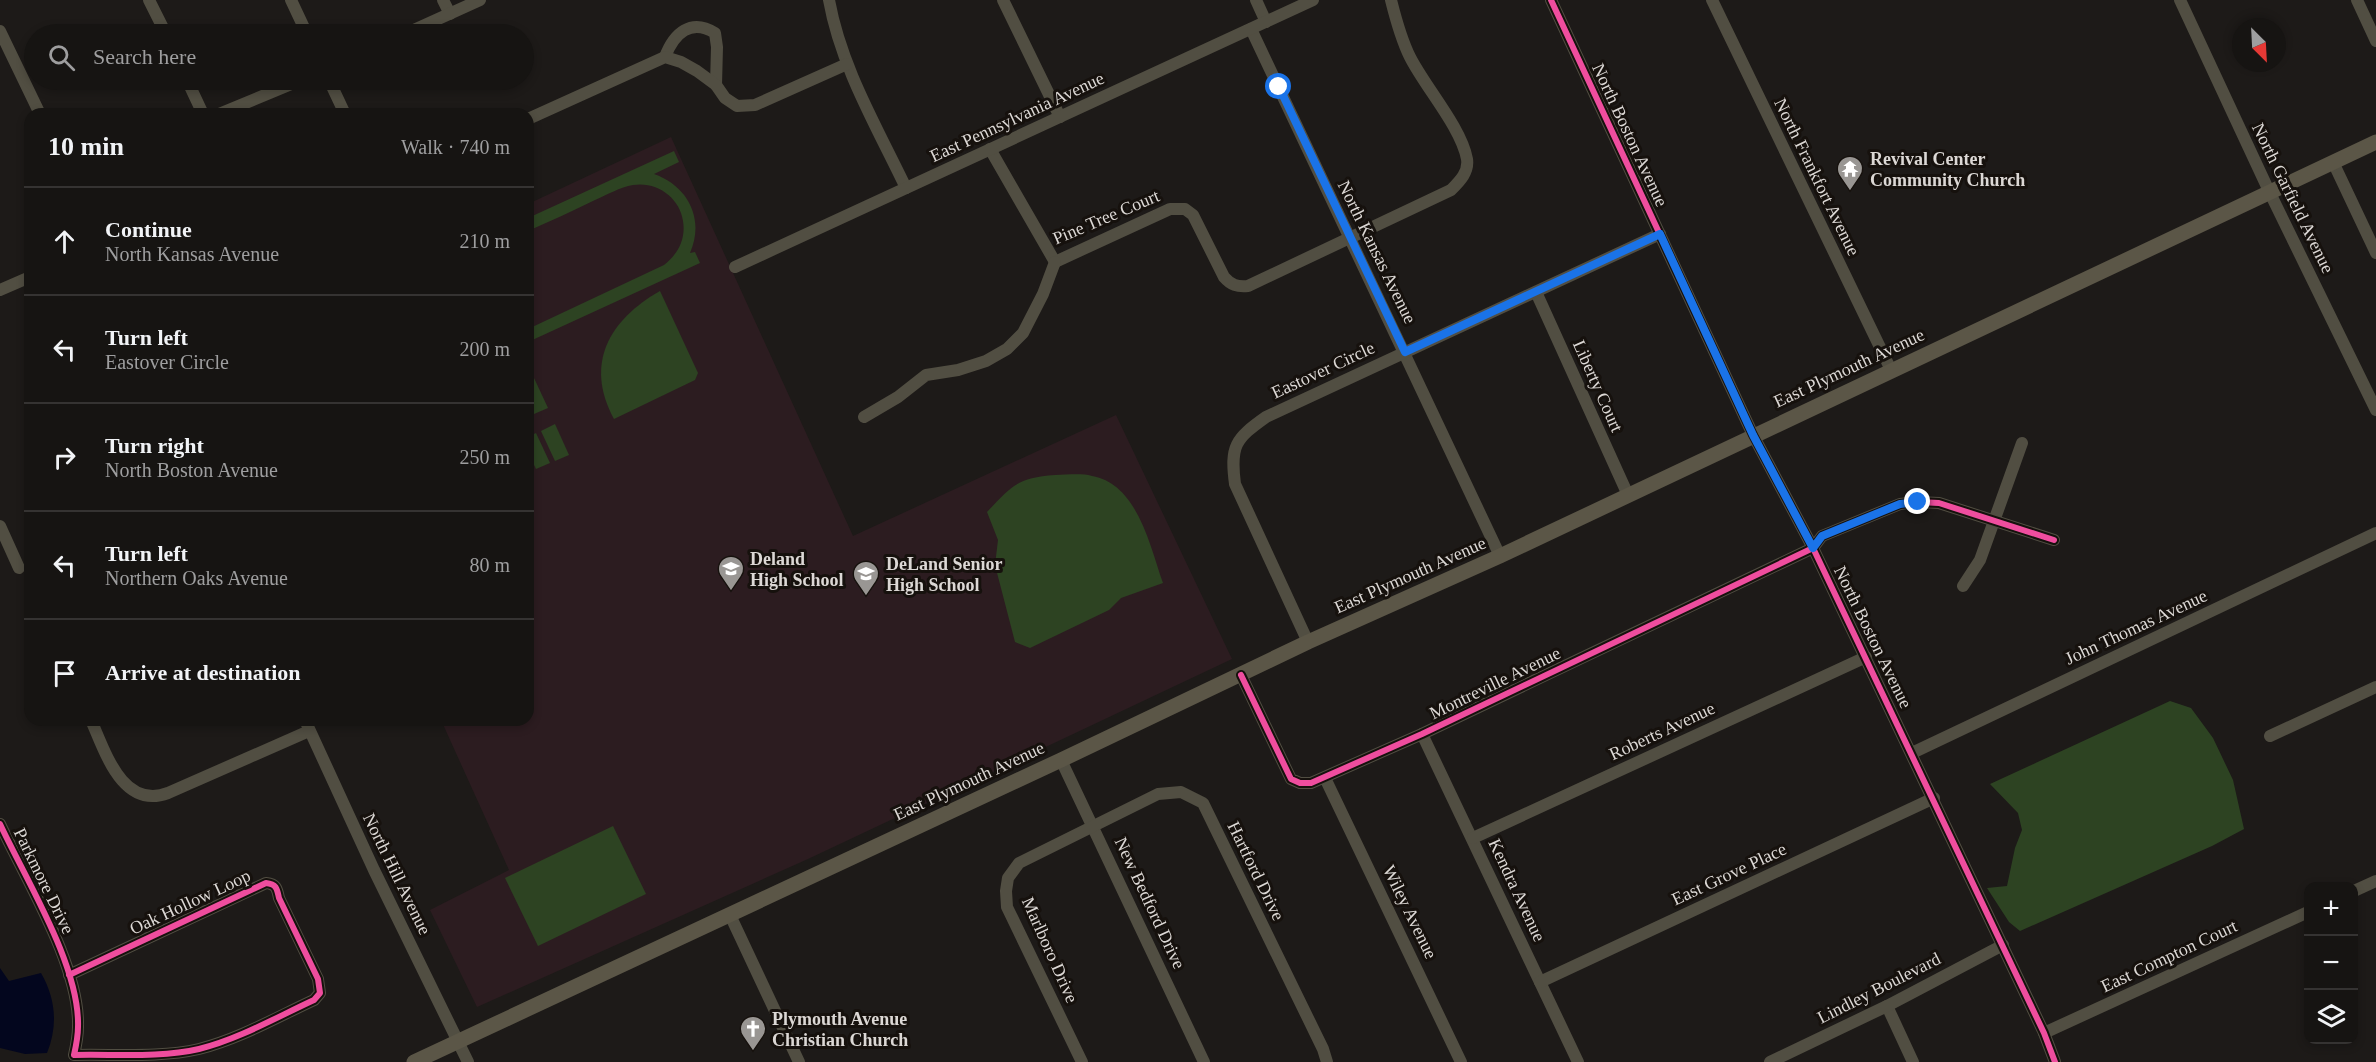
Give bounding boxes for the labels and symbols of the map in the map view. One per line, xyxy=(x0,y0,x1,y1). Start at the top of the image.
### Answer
north arrow xyxy=(2232,18,2286,72)
street label: North Boston Avenue xyxy=(1588,60,1672,210)
street label: East Pennsylvania Avenue xyxy=(927,68,1107,166)
route start xyxy=(1265,73,1291,99)
street label: North Frankfort Avenue xyxy=(1770,95,1864,259)
street label: North Garfield Avenue xyxy=(2248,120,2338,276)
place label: Revival Center Community Church xyxy=(1870,149,2025,190)
temple icon: Revival Center Community Church xyxy=(1835,154,1865,192)
street label: North Kansas Avenue xyxy=(1334,177,1420,327)
street label: Pine Tree Court xyxy=(1050,186,1162,248)
street label: East Plymouth Avenue xyxy=(1771,324,1927,412)
street label: Eastover Circle xyxy=(1268,337,1378,403)
street label: Liberty Court xyxy=(1569,337,1627,435)
route end xyxy=(1904,488,1930,514)
street label: East Plymouth Avenue xyxy=(1331,533,1489,617)
place label: Deland High School xyxy=(750,549,844,590)
school or university icon: Deland High School xyxy=(716,554,746,592)
place label: DeLand Senior High School xyxy=(886,554,1003,595)
school or university icon: DeLand Senior High School xyxy=(851,559,881,597)
street label: North Boston Avenue xyxy=(1830,563,1916,711)
street label: John Thomas Avenue xyxy=(2062,585,2210,669)
street label: Montreville Avenue xyxy=(1426,643,1564,723)
street label: Roberts Avenue xyxy=(1606,698,1718,764)
street label: East Plymouth Avenue xyxy=(891,737,1047,825)
street label: North Hill Avenue xyxy=(359,810,435,938)
street label: Hartford Drive xyxy=(1223,818,1289,924)
street label: Parkmore Drive xyxy=(10,825,78,937)
street label: New Bedford Drive xyxy=(1111,834,1189,972)
street label: Kendra Avenue xyxy=(1484,835,1550,945)
street label: East Grove Place xyxy=(1669,839,1789,909)
street label: Wiley Avenue xyxy=(1379,862,1441,962)
street label: Oak Hollow Loop xyxy=(126,865,254,939)
street label: Marlboro Drive xyxy=(1018,894,1082,1006)
street label: East Compton Court xyxy=(2098,916,2240,996)
street label: Lindley Boulevard xyxy=(1814,948,1944,1028)
place label: Plymouth Avenue Christian Church xyxy=(772,1009,908,1050)
church icon: Plymouth Avenue Christian Church xyxy=(738,1014,768,1052)

